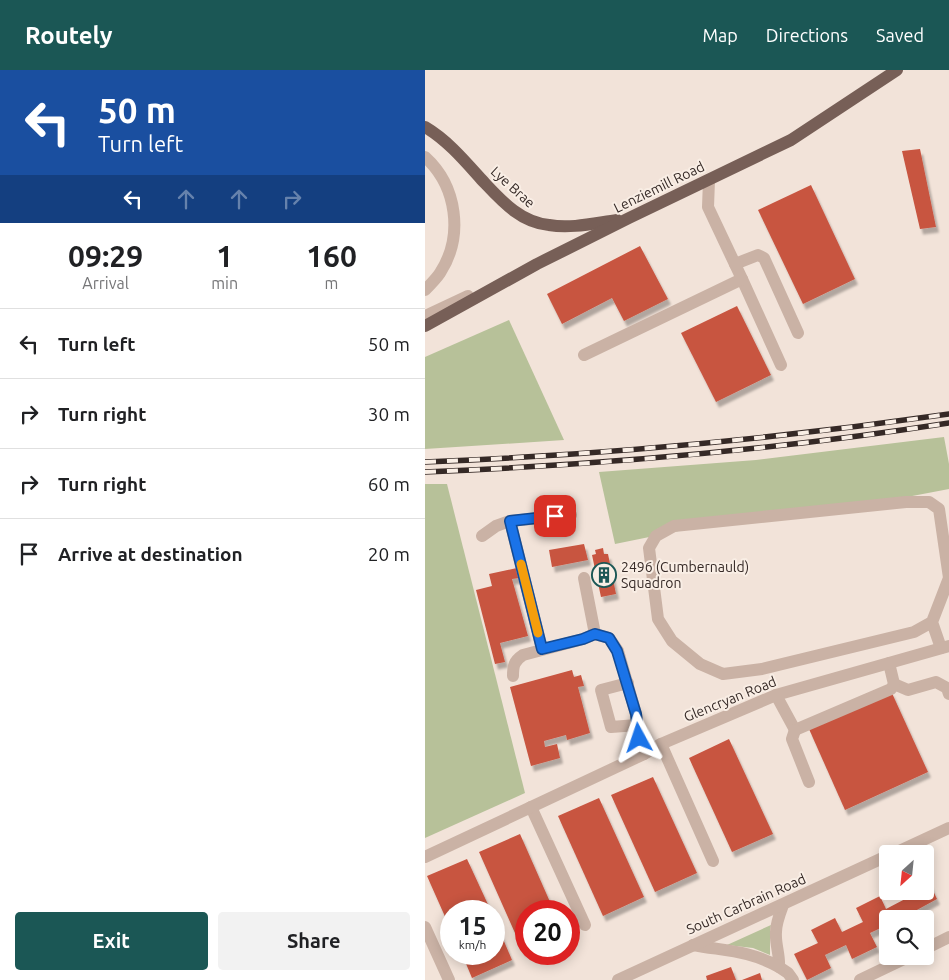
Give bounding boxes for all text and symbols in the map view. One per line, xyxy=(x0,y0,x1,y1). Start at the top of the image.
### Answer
text: Routely xyxy=(25,22,112,49)
text: Map xyxy=(702,25,738,45)
text: Directions xyxy=(766,25,848,45)
text: Saved xyxy=(876,25,924,45)
icon: left xyxy=(15,90,80,155)
text: 50 m xyxy=(98,90,176,130)
text: Turn left xyxy=(98,131,183,156)
street label: Lenziemill Road xyxy=(611,158,707,216)
street label: Lye Brae xyxy=(488,163,538,211)
icon: left xyxy=(119,185,147,213)
icon: ahead xyxy=(172,185,200,213)
icon: ahead xyxy=(225,185,253,213)
icon: right xyxy=(278,185,306,213)
text: 09:29 xyxy=(68,239,143,273)
text: 1 xyxy=(216,239,233,273)
text: 160 xyxy=(306,239,357,273)
text: Arrival xyxy=(82,274,129,292)
text: min xyxy=(211,274,238,292)
text: m xyxy=(325,274,338,292)
icon: left xyxy=(15,330,43,358)
text: Turn left xyxy=(58,333,136,355)
text: 50 m xyxy=(368,333,410,355)
icon: right xyxy=(15,400,43,428)
text: Turn right xyxy=(58,403,146,425)
text: 30 m xyxy=(368,403,410,425)
icon: right xyxy=(15,470,43,498)
text: Turn right xyxy=(58,473,146,495)
text: 60 m xyxy=(368,473,410,495)
pin xyxy=(534,495,576,537)
icon: arrive xyxy=(541,502,569,530)
icon: arrive xyxy=(15,540,43,568)
text: Arrive at destination xyxy=(58,543,243,565)
text: 20 m xyxy=(368,543,410,565)
place label: 2496 (Cumbernauld) Squadron xyxy=(621,559,749,591)
building icon: 2496 (Cumbernauld) Squadron xyxy=(591,562,617,588)
street label: Glencryan Road xyxy=(681,673,779,725)
position arrow xyxy=(612,711,664,763)
north arrow xyxy=(879,845,934,900)
map controls xyxy=(879,845,934,965)
street label: South Carbrain Road xyxy=(684,870,808,938)
speed limit sign: 20 xyxy=(515,900,580,965)
button: search xyxy=(879,910,934,965)
button: Exit xyxy=(15,912,208,970)
button: Share xyxy=(218,912,410,970)
text: 15 xyxy=(458,912,487,940)
text: km/h xyxy=(459,938,486,951)

